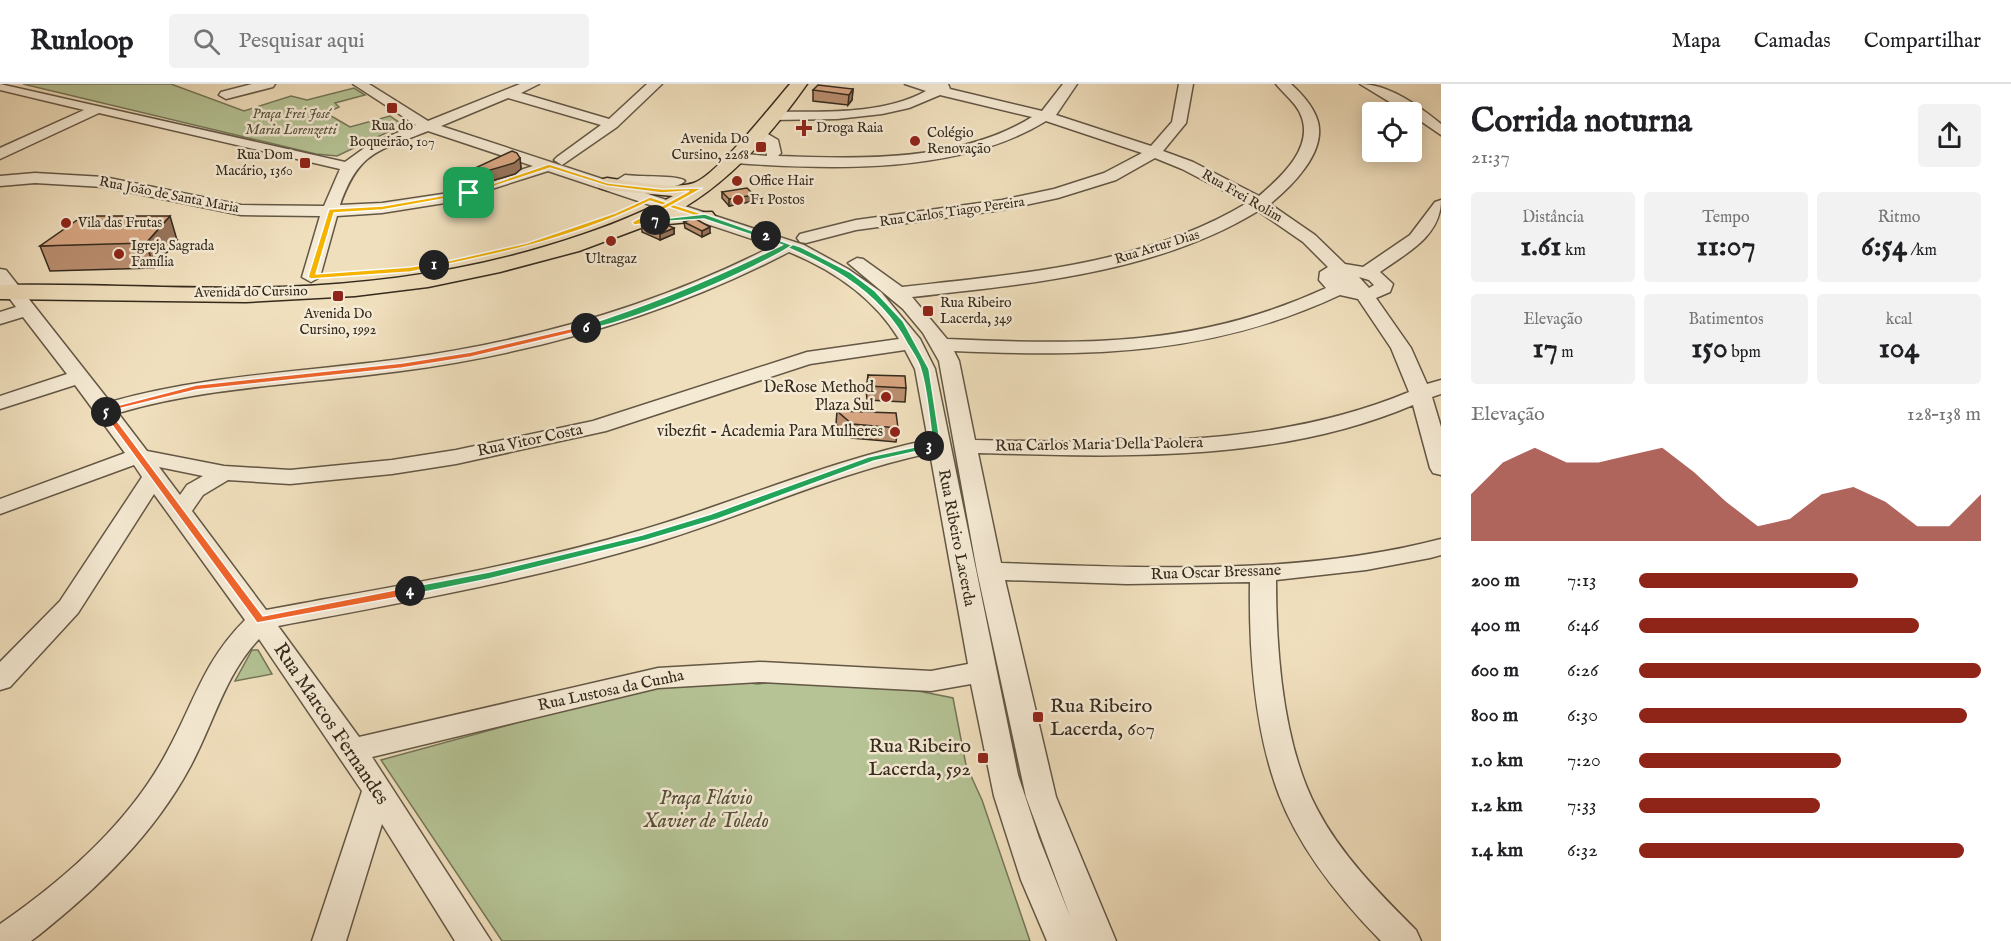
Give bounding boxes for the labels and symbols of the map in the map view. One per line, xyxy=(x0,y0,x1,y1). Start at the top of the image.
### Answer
marker: Rua do Boqueirão, 107 xyxy=(385,101,399,115)
park label: Praça Frei José Maria Lorenzetti xyxy=(245,105,338,139)
place label: Rua do Boqueirão, 107 xyxy=(349,117,435,151)
place label: Droga Raia xyxy=(816,119,884,137)
marker: Droga Raia xyxy=(797,121,811,135)
place label: Colégio Renovação xyxy=(927,124,991,158)
place label: Avenida Do Cursino, 2268 xyxy=(672,130,749,164)
marker: Colégio Renovação xyxy=(908,134,922,148)
marker: Avenida Do Cursino, 2268 xyxy=(754,140,768,154)
place label: Rua Dom Macário, 1360 xyxy=(215,146,293,180)
marker: Rua Dom Macário, 1360 xyxy=(298,156,312,170)
street label: Rua Frei Rolim xyxy=(1198,166,1286,227)
pin xyxy=(443,167,494,218)
place label: Office Hair xyxy=(749,172,814,190)
street label: Rua João de Santa Maria xyxy=(98,173,241,218)
marker: Office Hair xyxy=(730,174,744,188)
place label: F1 Postos xyxy=(750,191,805,209)
marker: F1 Postos xyxy=(731,193,745,207)
street label: Rua Carlos Tiago Pereira xyxy=(878,193,1027,231)
pin: 7 xyxy=(640,205,670,235)
place label: Vila das Frutas xyxy=(77,214,162,232)
marker: Vila das Frutas xyxy=(59,216,73,230)
pin: 2 xyxy=(751,221,781,251)
street label: Rua Artur Dias xyxy=(1112,226,1202,268)
marker: Ultragaz xyxy=(604,234,618,248)
place label: Igreja Sagrada Família xyxy=(131,237,215,271)
marker: Igreja Sagrada Família xyxy=(112,247,126,261)
pin: 1 xyxy=(419,250,449,280)
place label: Ultragaz xyxy=(585,250,637,268)
street label: Avenida do Cursino xyxy=(193,282,308,302)
marker: Avenida Do Cursino, 1992 xyxy=(331,289,345,303)
place label: Rua Ribeiro Lacerda, 349 xyxy=(940,294,1012,328)
marker: Rua Ribeiro Lacerda, 349 xyxy=(921,304,935,318)
place label: Avenida Do Cursino, 1992 xyxy=(300,305,377,339)
pin: 6 xyxy=(571,313,601,343)
place label: DeRose Method Plaza Sul xyxy=(763,378,875,416)
marker: DeRose Method Plaza Sul xyxy=(879,390,893,404)
pin: 5 xyxy=(91,397,121,427)
street label: Rua Vitor Costa xyxy=(476,420,584,462)
place label: vibezfit - Academia Para Mulheres xyxy=(657,422,883,442)
marker: vibezfit - Academia Para Mulheres xyxy=(888,425,902,439)
pin: 3 xyxy=(914,431,944,461)
street label: Rua Carlos Maria Della Paolera xyxy=(995,433,1203,457)
street label: Rua Ribeiro Lacerda xyxy=(933,468,979,608)
street label: Rua Oscar Bressane xyxy=(1150,561,1282,585)
pin: 4 xyxy=(395,576,425,606)
street label: Rua Marcos Fernandes xyxy=(268,638,394,810)
street label: Rua Lustosa da Cunha xyxy=(536,666,686,716)
place label: Rua Ribeiro Lacerda, 607 xyxy=(1050,694,1155,742)
marker: Rua Ribeiro Lacerda, 607 xyxy=(1031,710,1045,724)
place label: Rua Ribeiro Lacerda, 592 xyxy=(868,734,971,782)
marker: Rua Ribeiro Lacerda, 592 xyxy=(976,751,990,765)
park label: Praça Flávio Xavier de Toledo xyxy=(642,786,769,834)

